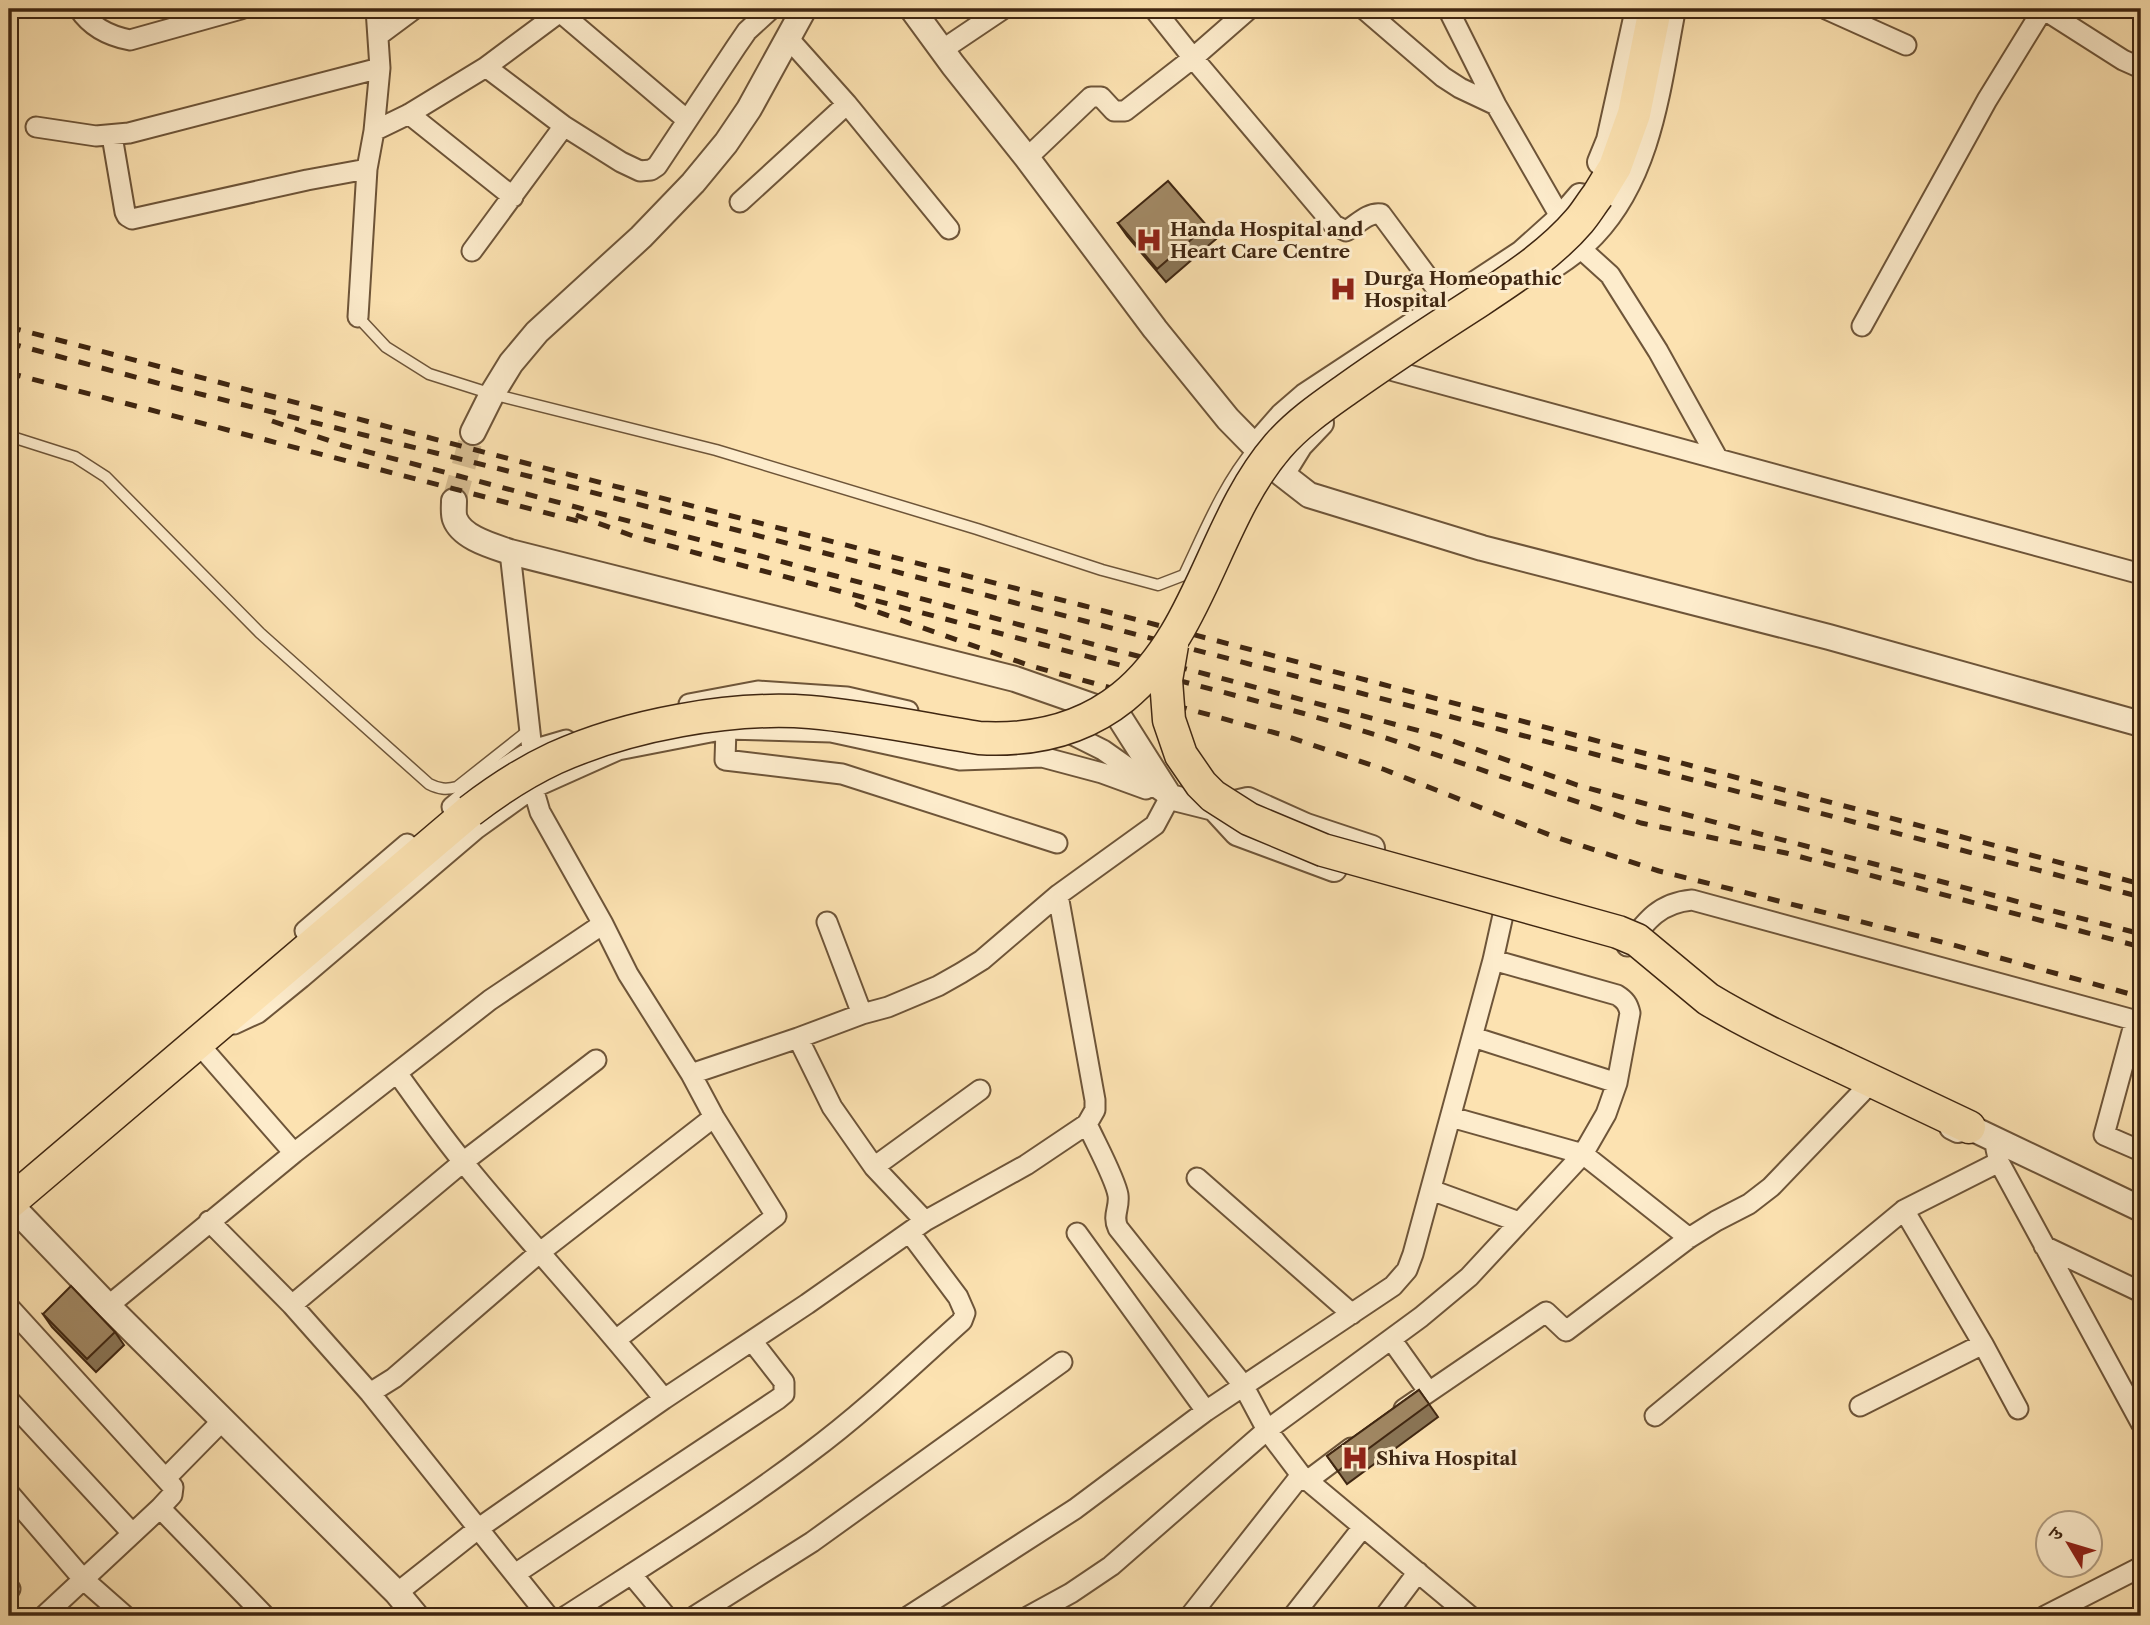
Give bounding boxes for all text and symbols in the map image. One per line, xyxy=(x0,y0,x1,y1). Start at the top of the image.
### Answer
place label: Handa Hospital and Heart Care Centre xyxy=(1170,218,1364,263)
hospital icon: Handa Hospital and Heart Care Centre xyxy=(1134,225,1164,255)
place label: Durga Homeopathic Hospital xyxy=(1364,267,1562,312)
hospital icon: Durga Homeopathic Hospital xyxy=(1328,274,1358,304)
hospital icon: Shiva Hospital xyxy=(1340,1443,1370,1473)
place label: Shiva Hospital xyxy=(1376,1447,1518,1470)
north arrow xyxy=(2035,1510,2104,1580)
text: उ xyxy=(2043,1522,2069,1546)

